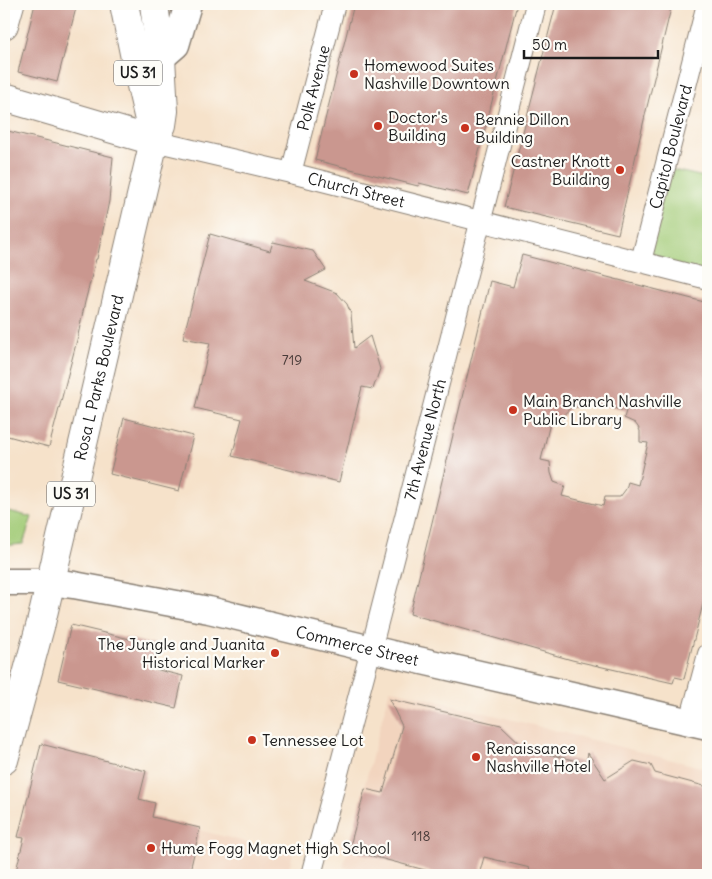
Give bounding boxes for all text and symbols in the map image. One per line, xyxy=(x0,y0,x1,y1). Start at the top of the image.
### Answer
scale bar xyxy=(524,28,658,60)
text: 50 m xyxy=(532,35,567,54)
street label: Polk Avenue xyxy=(292,43,334,133)
place label: Homewood Suites Nashville Downtown xyxy=(364,55,510,93)
road number: US 31 xyxy=(114,60,162,86)
marker: Homewood Suites Nashville Downtown xyxy=(348,68,360,80)
street label: Capitol Boulevard xyxy=(645,82,696,211)
place label: Doctor's Building xyxy=(388,107,448,145)
place label: Bennie Dillon Building xyxy=(475,109,569,147)
marker: Doctor's Building xyxy=(372,120,384,132)
marker: Bennie Dillon Building xyxy=(459,122,471,134)
place label: Castner Knott Building xyxy=(511,151,611,189)
marker: Castner Knott Building xyxy=(614,164,626,176)
street label: Church Street xyxy=(306,168,407,212)
street label: Rosa L Parks Boulevard xyxy=(69,293,128,462)
house number: 719 xyxy=(282,351,302,369)
street label: 7th Avenue North xyxy=(400,377,450,503)
place label: Main Branch Nashville Public Library xyxy=(523,391,682,429)
marker: Main Branch Nashville Public Library xyxy=(507,404,519,416)
road number: US 31 xyxy=(47,482,95,506)
street label: Commerce Street xyxy=(294,621,421,670)
place label: The Jungle and Juanita Historical Marker xyxy=(98,634,265,672)
marker: The Jungle and Juanita Historical Marker xyxy=(269,647,281,659)
place label: Tennessee Lot xyxy=(262,730,364,750)
marker: Tennessee Lot xyxy=(246,734,258,746)
place label: Renaissance Nashville Hotel xyxy=(486,738,591,776)
marker: Renaissance Nashville Hotel xyxy=(470,751,482,763)
house number: 118 xyxy=(411,827,431,845)
place label: Hume Fogg Magnet High School xyxy=(161,838,390,858)
marker: Hume Fogg Magnet High School xyxy=(145,842,157,854)

